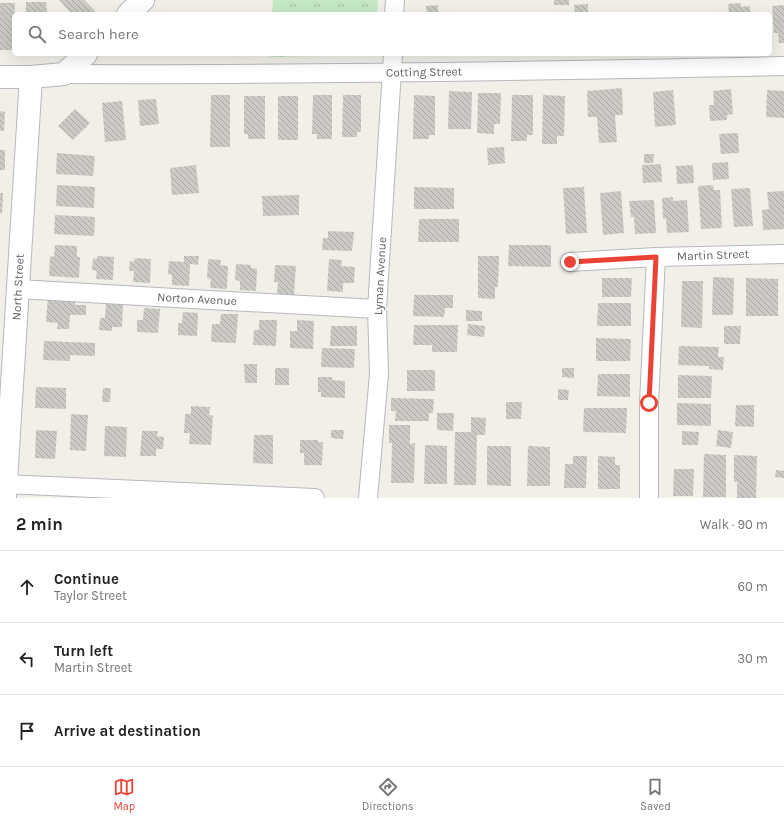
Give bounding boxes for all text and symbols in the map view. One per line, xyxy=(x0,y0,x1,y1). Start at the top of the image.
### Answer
search box xyxy=(12,12,772,56)
icon: search xyxy=(26,23,48,45)
text: Search here xyxy=(58,25,139,43)
street label: Cotting Street xyxy=(386,64,463,80)
street label: Lyman Avenue xyxy=(371,237,389,315)
street label: Martin Street xyxy=(677,247,750,263)
street label: North Street xyxy=(9,253,27,321)
route end xyxy=(561,253,579,271)
street label: Norton Avenue xyxy=(157,290,237,308)
route start xyxy=(640,394,658,412)
text: 2 min xyxy=(16,514,63,534)
text: Walk · 90 m xyxy=(700,517,768,532)
text: Continue xyxy=(54,570,119,588)
icon: ahead xyxy=(16,576,38,598)
text: 60 m xyxy=(738,579,768,594)
text: Taylor Street xyxy=(54,588,127,603)
text: Turn left xyxy=(54,642,113,660)
icon: left xyxy=(16,648,38,670)
text: 30 m xyxy=(737,651,768,666)
text: Martin Street xyxy=(54,660,132,675)
icon: arrive xyxy=(16,720,38,742)
text: Arrive at destination xyxy=(54,722,201,740)
tab: Map xyxy=(113,776,135,813)
tab: Directions xyxy=(362,776,414,813)
tab: Saved xyxy=(640,776,671,813)

